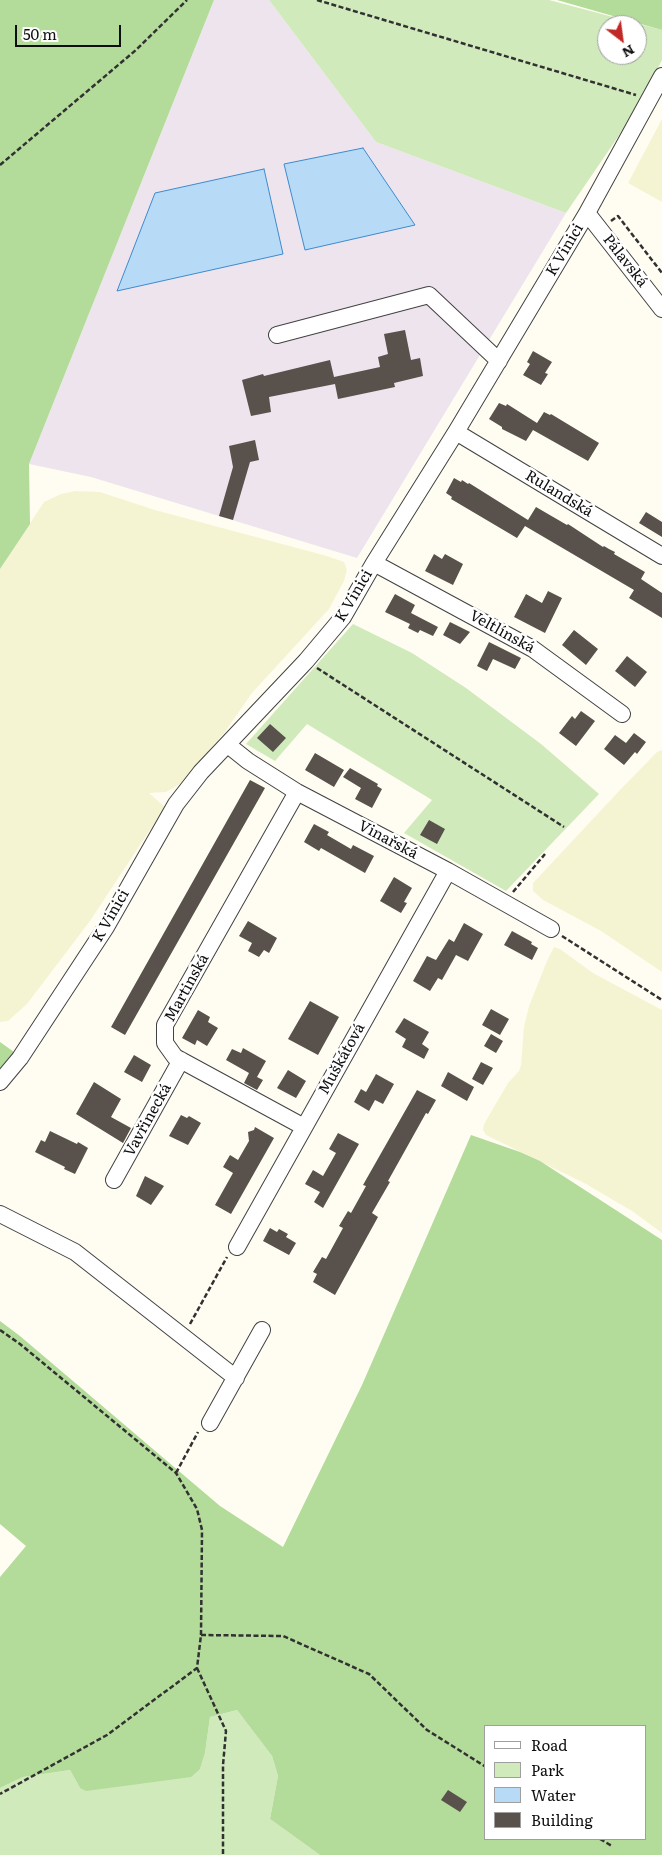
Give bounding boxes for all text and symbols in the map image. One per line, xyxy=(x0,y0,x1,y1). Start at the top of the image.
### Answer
scale bar xyxy=(18,15,124,47)
north arrow xyxy=(597,15,647,65)
text: 50 m xyxy=(23,22,57,45)
text: N xyxy=(619,41,639,64)
street label: K Vinici xyxy=(542,221,588,279)
street label: Pálavská xyxy=(599,231,651,291)
street label: Rulandská xyxy=(522,467,596,521)
street label: K Vinici xyxy=(331,567,377,625)
street label: Veltlínská xyxy=(466,607,538,657)
street label: Vinařská xyxy=(355,817,421,863)
street label: K Vinici xyxy=(89,887,133,945)
street label: Martinská xyxy=(161,951,213,1025)
street label: Muškátová xyxy=(315,1020,369,1098)
street label: Vavřinecká xyxy=(121,1080,175,1160)
legend xyxy=(484,1725,647,1840)
text: Road xyxy=(531,1733,567,1756)
text: Park xyxy=(531,1758,564,1781)
text: Water xyxy=(531,1783,576,1806)
text: Building xyxy=(531,1808,593,1831)

